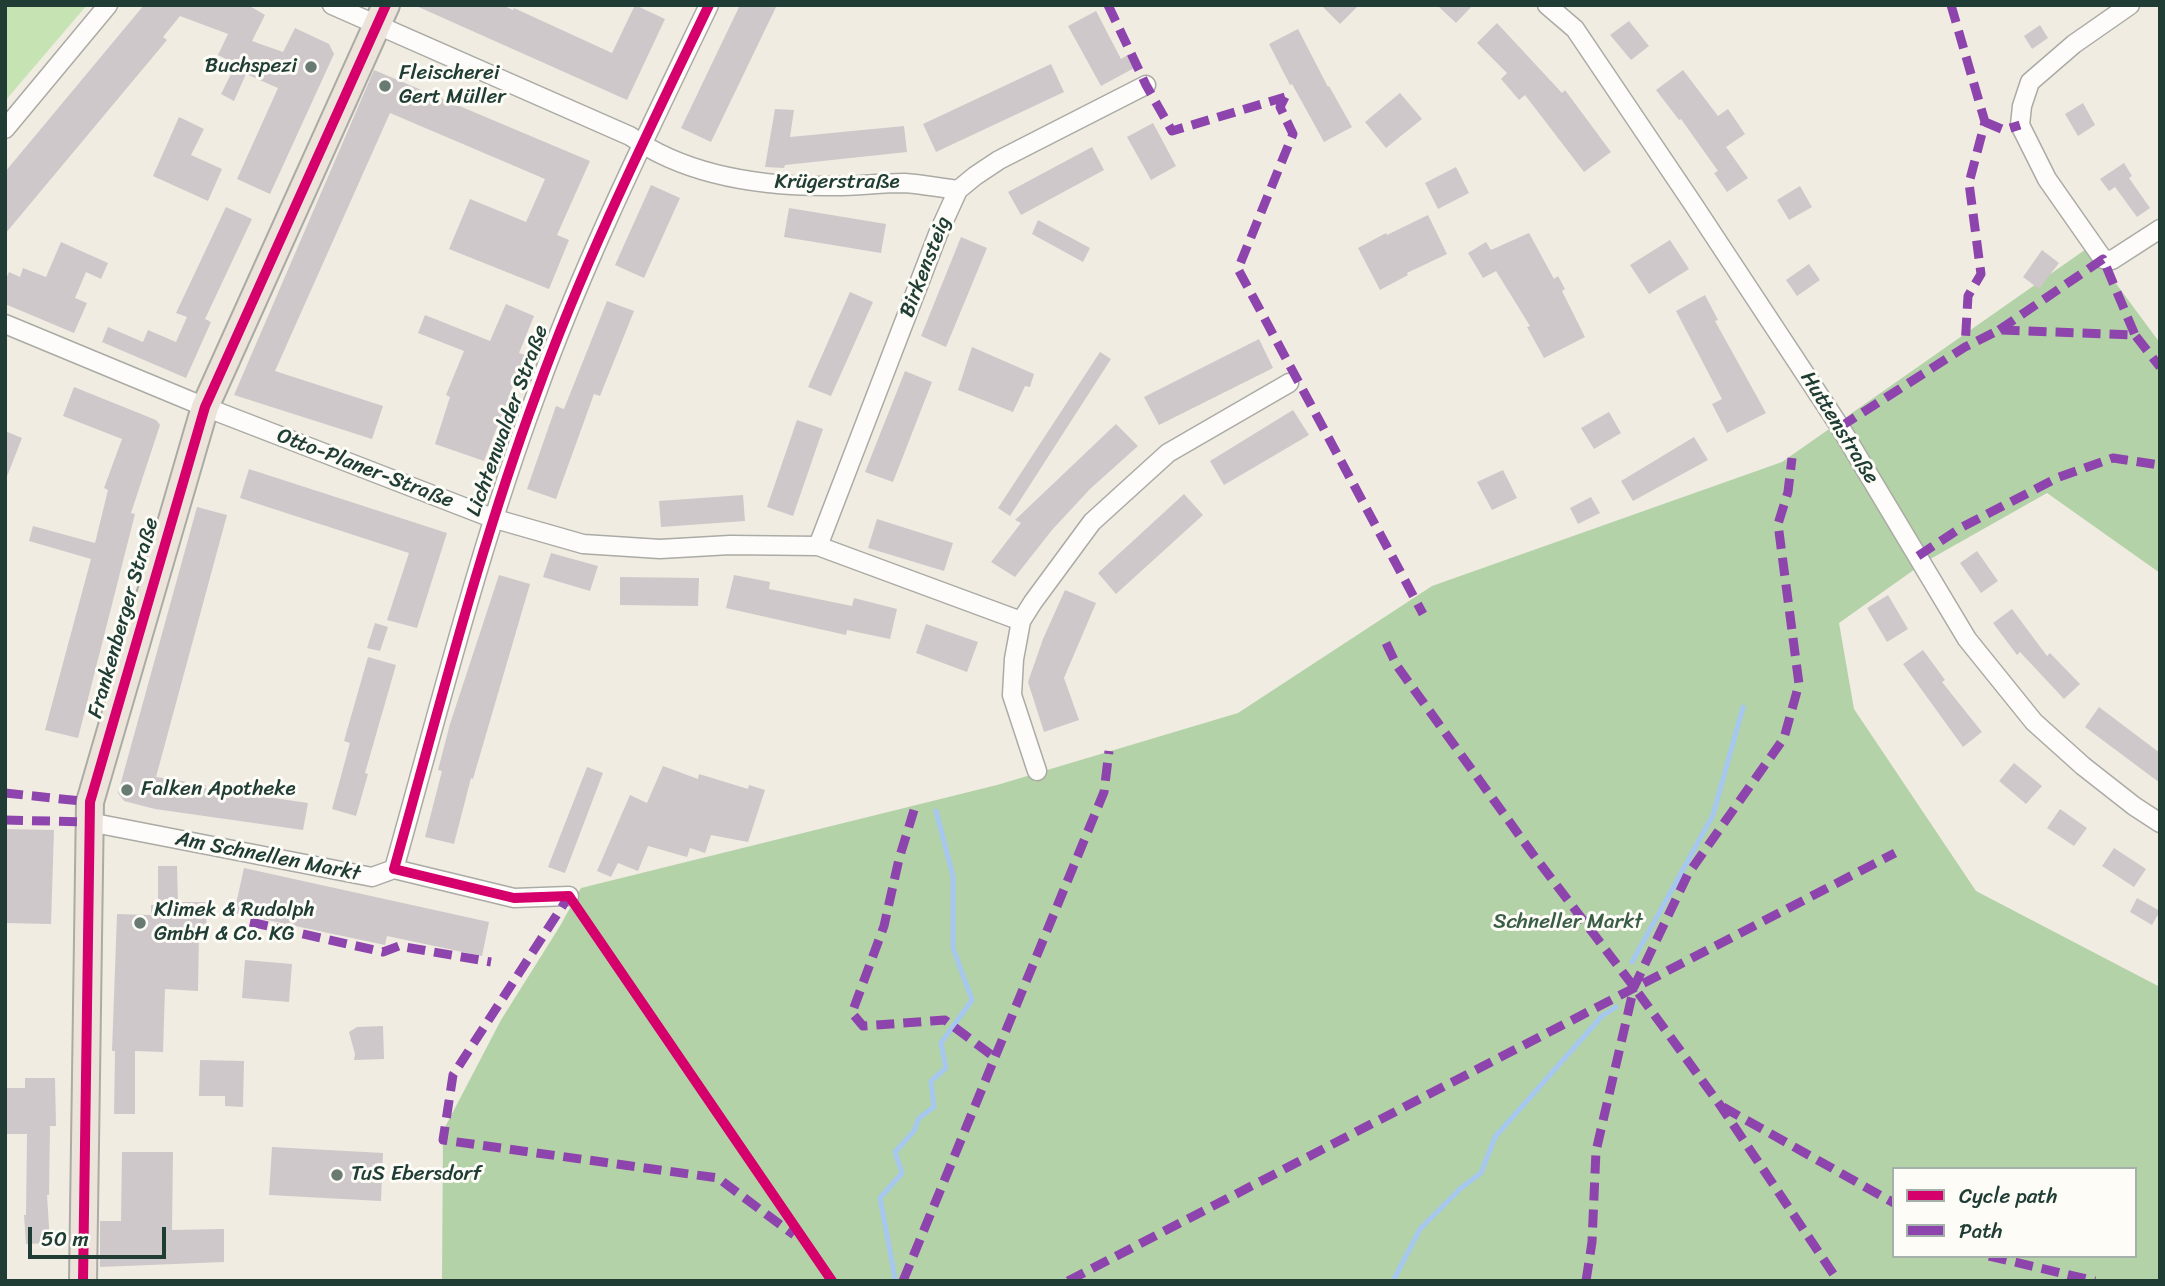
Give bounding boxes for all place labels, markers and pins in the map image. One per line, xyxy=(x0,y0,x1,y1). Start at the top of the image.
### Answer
place label: Buchspezi xyxy=(205,54,297,80)
marker: Buchspezi xyxy=(303,59,319,75)
place label: Fleischerei Gert Müller xyxy=(399,61,506,111)
marker: Fleischerei Gert Müller xyxy=(377,78,393,94)
place label: Falken Apotheke xyxy=(141,777,296,803)
marker: Falken Apotheke xyxy=(119,782,135,798)
place label: Klimek & Rudolph GmbH & Co. KG xyxy=(154,898,315,948)
marker: Klimek & Rudolph GmbH & Co. KG xyxy=(132,915,148,931)
place label: TuS Ebersdorf xyxy=(351,1162,481,1188)
marker: TuS Ebersdorf xyxy=(329,1167,345,1183)

